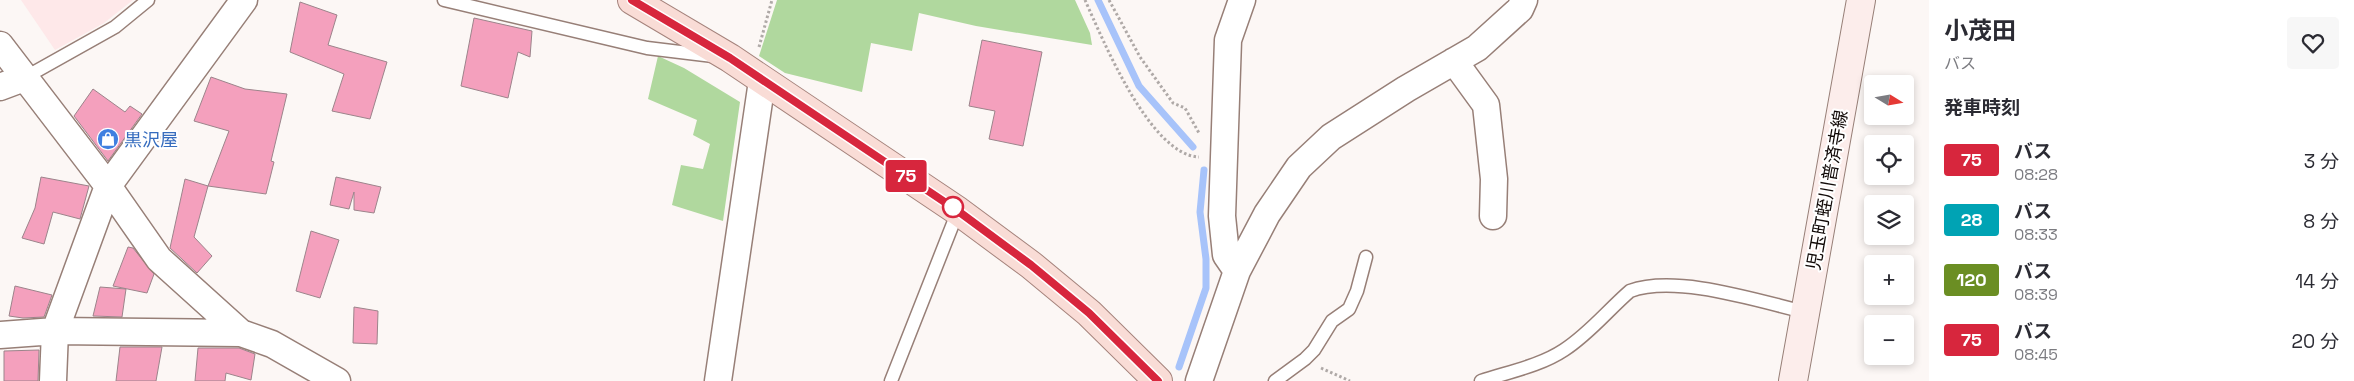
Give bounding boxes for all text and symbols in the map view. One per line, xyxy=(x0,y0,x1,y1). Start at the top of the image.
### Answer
text: 小茂田 xyxy=(1944,15,2016,46)
button: heart xyxy=(2287,17,2339,69)
text: バス xyxy=(1944,53,1976,74)
north arrow xyxy=(1864,75,1914,125)
map controls xyxy=(1864,75,1914,365)
text: 発車時刻 xyxy=(1944,95,2020,120)
street label: 児玉町蛭川普済寺線 xyxy=(1802,108,1852,272)
shop icon: 黒沢屋 xyxy=(96,127,120,151)
place label: 黒沢屋 xyxy=(124,128,178,151)
button: locate xyxy=(1864,135,1914,185)
text: バス xyxy=(2014,139,2052,164)
text: 75 xyxy=(1961,148,1982,171)
text: 3 分 xyxy=(2304,149,2339,174)
line badge: 75 xyxy=(884,160,928,192)
text: 75 xyxy=(896,164,916,187)
text: 08:28 xyxy=(2014,164,2058,185)
button: layers xyxy=(1864,195,1914,245)
unlabelled marker xyxy=(942,196,964,218)
text: バス xyxy=(2014,199,2052,224)
text: 28 xyxy=(1961,208,1982,231)
text: 8 分 xyxy=(2303,209,2339,234)
text: 08:33 xyxy=(2014,224,2058,245)
button: + xyxy=(1864,255,1914,305)
text: バス xyxy=(2014,259,2052,284)
text: 120 xyxy=(1956,268,1987,291)
text: 14 分 xyxy=(2295,269,2339,294)
text: 08:39 xyxy=(2014,284,2058,305)
button: − xyxy=(1864,315,1914,365)
text: バス xyxy=(2014,319,2052,344)
text: 75 xyxy=(1961,328,1982,351)
text: 20 分 xyxy=(2291,329,2339,354)
text: 08:45 xyxy=(2014,344,2058,365)

